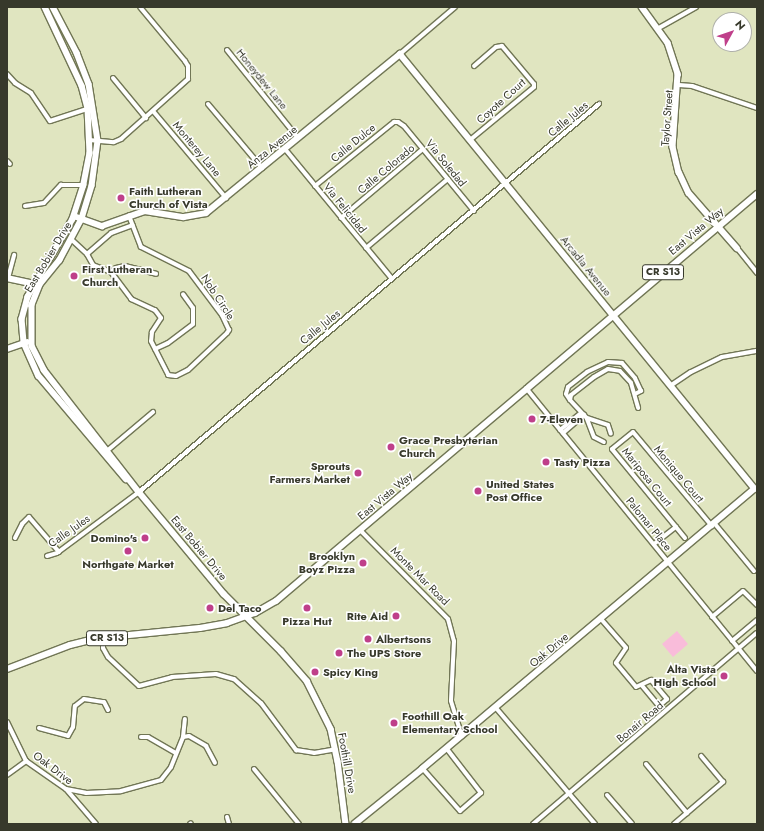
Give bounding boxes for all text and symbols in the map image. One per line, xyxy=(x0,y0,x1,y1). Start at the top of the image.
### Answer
north arrow xyxy=(712,12,752,52)
text: N xyxy=(731,16,749,33)
street label: Honeydew Lane xyxy=(234,46,290,112)
street label: Coyote Court xyxy=(474,76,528,126)
street label: Taylor Street xyxy=(658,90,676,146)
street label: Calle Jules xyxy=(545,99,591,139)
street label: Monterey Lane xyxy=(170,119,224,179)
street label: Calle Dulce xyxy=(328,121,378,165)
street label: Anza Avenue xyxy=(244,123,300,171)
street label: Via Soledad xyxy=(423,137,469,189)
street label: Calle Colorado xyxy=(355,141,417,197)
street label: Via Felicidad xyxy=(321,180,369,236)
place label: Faith Lutheran Church of Vista xyxy=(129,185,208,211)
marker: Faith Lutheran Church of Vista xyxy=(116,193,126,203)
street label: East Vista Way xyxy=(666,204,726,258)
street label: East Bobier Drive xyxy=(22,219,74,295)
street label: Arcadia Avenue xyxy=(558,233,614,299)
place label: First Lutheran Church xyxy=(82,263,152,289)
road number: CR S13 xyxy=(641,264,685,280)
marker: First Lutheran Church xyxy=(69,271,79,281)
street label: Nob Circle xyxy=(198,272,238,322)
street label: Calle Jules xyxy=(297,307,343,347)
place label: 7-Eleven xyxy=(540,412,583,426)
marker: 7-Eleven xyxy=(527,414,537,424)
place label: Grace Presbyterian Church xyxy=(399,434,498,460)
marker: Grace Presbyterian Church xyxy=(386,442,396,452)
street label: Monique Court xyxy=(651,443,707,505)
street label: Mariposa Court xyxy=(619,445,675,509)
place label: Tasty Pizza xyxy=(554,455,610,469)
marker: Tasty Pizza xyxy=(541,457,551,467)
place label: Sprouts Farmers Market xyxy=(269,460,350,486)
marker: Sprouts Farmers Market xyxy=(353,468,363,478)
street label: East Vista Way xyxy=(355,469,415,523)
place label: United States Post Office xyxy=(486,478,554,504)
marker: United States Post Office xyxy=(473,486,483,496)
street label: Palomar Place xyxy=(623,494,675,554)
street label: Calle Jules xyxy=(46,512,92,550)
street label: East Bobier Drive xyxy=(168,513,230,583)
place label: Domino's xyxy=(91,531,137,545)
marker: Domino's xyxy=(140,533,150,543)
street label: Monte Mar Road xyxy=(388,544,452,608)
marker: Northgate Market xyxy=(123,546,133,556)
place label: Brooklyn Boyz Pizza xyxy=(299,550,355,576)
place label: Northgate Market xyxy=(82,557,174,571)
marker: Brooklyn Boyz Pizza xyxy=(358,558,368,568)
place label: Del Taco xyxy=(218,601,262,615)
marker: Del Taco xyxy=(205,603,215,613)
marker: Pizza Hut xyxy=(302,603,312,613)
place label: Rite Aid xyxy=(347,609,388,623)
marker: Rite Aid xyxy=(391,611,401,621)
place label: Pizza Hut xyxy=(282,614,332,628)
road number: CR S13 xyxy=(85,630,129,646)
street label: Oak Drive xyxy=(527,630,571,670)
place label: Albertsons xyxy=(376,632,431,646)
marker: Albertsons xyxy=(363,634,373,644)
place label: The UPS Store xyxy=(347,646,421,660)
marker: The UPS Store xyxy=(334,648,344,658)
place label: Alta Vista High School xyxy=(654,663,716,689)
place label: Spicy King xyxy=(323,665,378,679)
marker: Spicy King xyxy=(310,667,320,677)
marker: Alta Vista High School xyxy=(719,671,729,681)
street label: Bonair Road xyxy=(614,699,666,745)
place label: Foothill Oak Elementary School xyxy=(402,710,497,736)
marker: Foothill Oak Elementary School xyxy=(389,718,399,728)
street label: Foothill Drive xyxy=(335,732,359,794)
street label: Oak Drive xyxy=(30,749,76,787)

